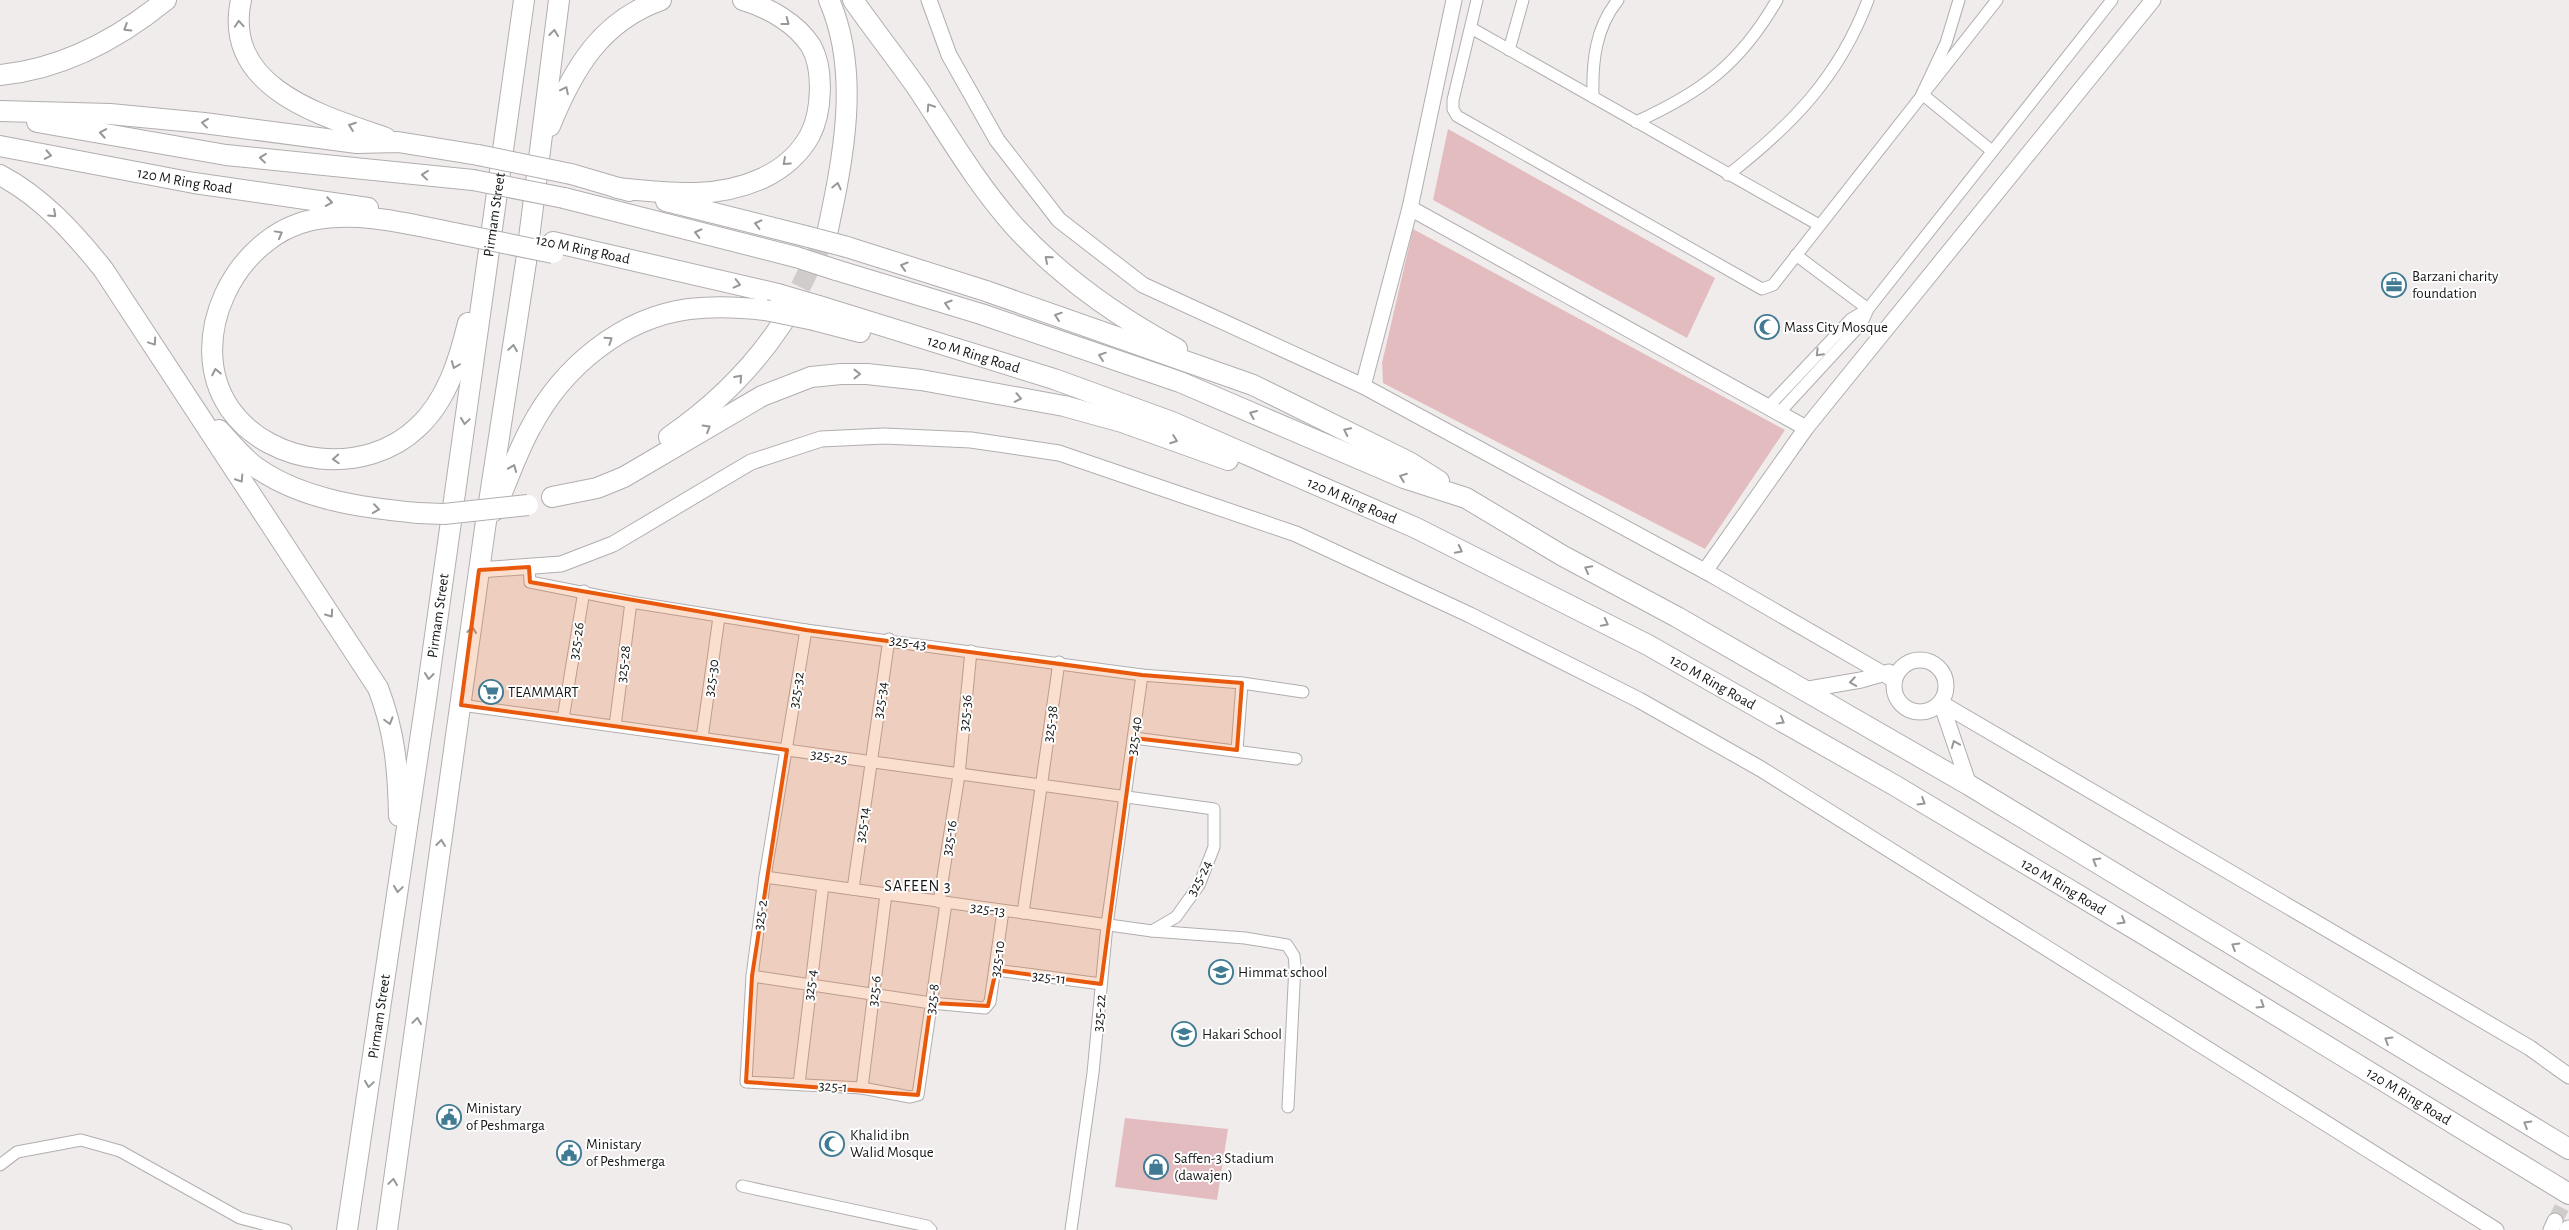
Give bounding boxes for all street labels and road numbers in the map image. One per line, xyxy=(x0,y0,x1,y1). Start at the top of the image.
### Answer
street label: 120 M Ring Road xyxy=(136,165,233,196)
street label: Pirmam Street xyxy=(481,171,508,258)
street label: 120 M Ring Road xyxy=(534,232,632,267)
street label: 120 M Ring Road xyxy=(925,333,1022,376)
street label: 120 M Ring Road xyxy=(1305,475,1399,527)
street label: Pirmam Street xyxy=(425,572,452,659)
street label: 325-26 xyxy=(566,621,587,661)
street label: 325-43 xyxy=(888,632,927,653)
street label: 325-28 xyxy=(614,644,633,684)
street label: 120 M Ring Road xyxy=(1667,652,1758,713)
street label: 325-30 xyxy=(701,658,722,698)
street label: 325-32 xyxy=(786,671,807,709)
street label: 325-34 xyxy=(870,681,891,720)
street label: 325-36 xyxy=(956,694,975,732)
street label: 325-38 xyxy=(1040,705,1061,744)
street label: 325-40 xyxy=(1124,716,1145,756)
street label: 325-25 xyxy=(810,746,848,766)
street label: 325-14 xyxy=(853,806,872,844)
street label: 325-16 xyxy=(939,819,960,857)
street label: 120 M Ring Road xyxy=(2018,856,2109,918)
street label: 325-24 xyxy=(1184,858,1215,899)
street label: 325-2 xyxy=(751,899,770,931)
street label: 325-13 xyxy=(969,900,1006,919)
street label: 325-10 xyxy=(987,940,1008,978)
street label: 325-11 xyxy=(1031,968,1067,987)
street label: 325-4 xyxy=(801,969,820,1001)
street label: Pirmam Street xyxy=(366,973,393,1060)
street label: 325-6 xyxy=(865,975,884,1007)
street label: 325-8 xyxy=(923,983,942,1015)
street label: 325-22 xyxy=(1090,994,1109,1032)
street label: 120 M Ring Road xyxy=(2364,1065,2454,1128)
street label: 325-1 xyxy=(818,1078,848,1095)

